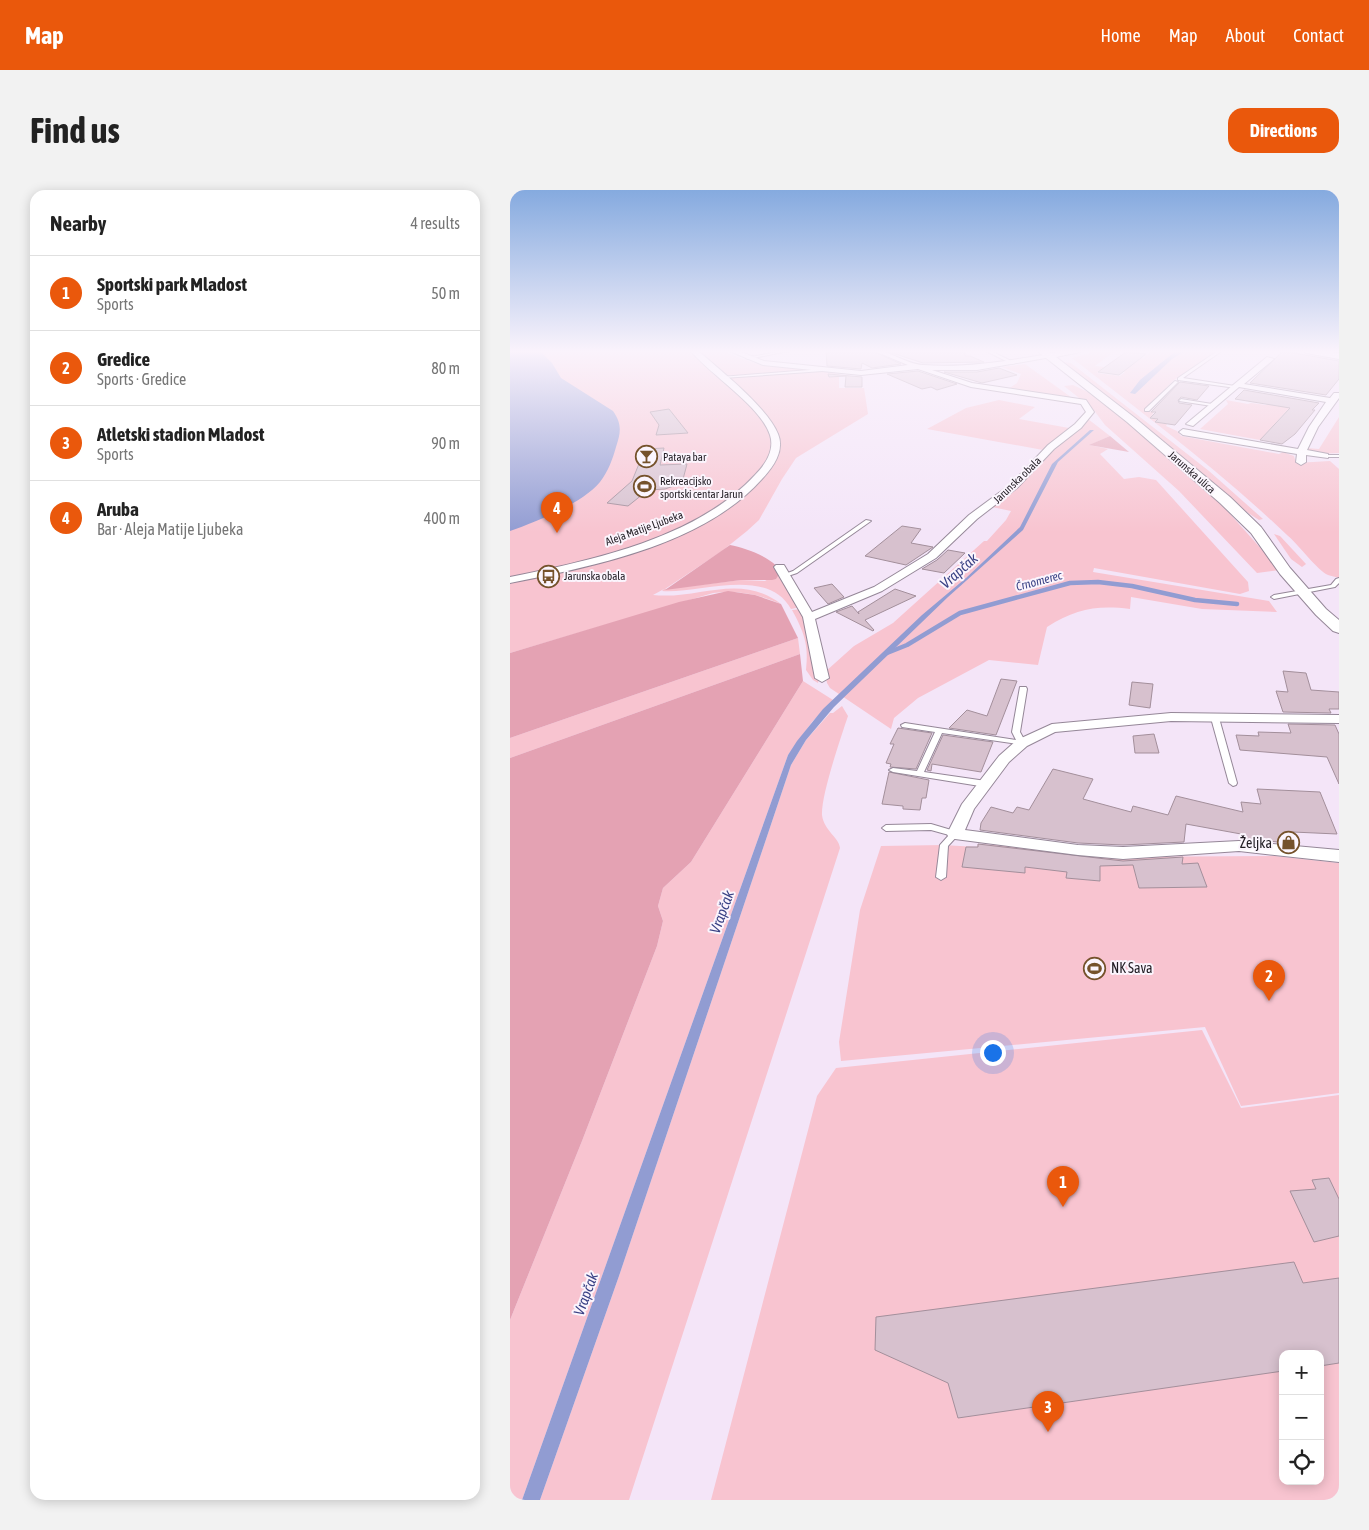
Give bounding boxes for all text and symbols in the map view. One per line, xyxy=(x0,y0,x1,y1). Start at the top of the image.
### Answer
text: Map xyxy=(25,22,64,49)
text: Home xyxy=(1101,25,1141,46)
text: Map xyxy=(1169,25,1198,46)
text: About xyxy=(1226,25,1265,46)
text: Contact xyxy=(1293,25,1344,46)
button: Directions xyxy=(1228,108,1339,153)
text: Find us xyxy=(30,110,120,150)
text: Nearby xyxy=(50,211,106,235)
text: 4 results xyxy=(410,214,460,232)
text: Sportski park Mladost xyxy=(97,273,247,295)
text: 1 xyxy=(62,284,70,302)
text: 50 m xyxy=(431,284,460,302)
text: Sports xyxy=(97,295,134,313)
text: Gredice xyxy=(97,348,150,370)
text: 2 xyxy=(62,359,70,377)
text: 80 m xyxy=(431,359,460,377)
text: Sports · Gredice xyxy=(97,370,186,388)
text: Atletski stadion Mladost xyxy=(97,423,265,445)
text: 3 xyxy=(62,434,70,452)
text: 90 m xyxy=(431,434,460,452)
text: Sports xyxy=(97,445,134,463)
bar icon: Pataya bar xyxy=(635,445,659,469)
street label: Jarunska ulica xyxy=(1166,449,1218,495)
place label: Pataya bar xyxy=(663,451,707,463)
street label: Jarunska obala xyxy=(991,454,1043,506)
sports icon: Rekreacijsko sportski centar Jarun xyxy=(632,475,656,499)
place label: Rekreacijsko sportski centar Jarun xyxy=(660,475,743,500)
pin: 4 xyxy=(541,492,573,533)
text: Aruba xyxy=(97,498,139,520)
street label: Aleja Matije Ljubeka xyxy=(604,508,684,548)
text: 4 xyxy=(62,509,70,527)
text: 400 m xyxy=(424,509,460,527)
text: Bar · Aleja Matije Ljubeka xyxy=(97,520,244,538)
water label: Vrapčak xyxy=(936,549,981,592)
bus stop icon: Jarunska obala xyxy=(536,564,560,588)
water label: Črnomerec xyxy=(1014,568,1064,594)
place label: Jarunska obala xyxy=(564,570,625,582)
shop icon: Željka xyxy=(1276,831,1300,855)
place label: Željka xyxy=(1240,835,1272,851)
water label: Vrapčak xyxy=(706,888,737,936)
sports icon: NK Sava xyxy=(1083,956,1107,980)
place label: NK Sava xyxy=(1111,960,1153,976)
pin: 2 xyxy=(1253,960,1285,1001)
your location xyxy=(980,1040,1006,1066)
pin: 1 xyxy=(1047,1166,1079,1207)
water label: Vrapčak xyxy=(570,1270,601,1318)
map controls xyxy=(1279,1350,1324,1485)
button: + xyxy=(1279,1350,1324,1395)
pin: 3 xyxy=(1032,1391,1064,1432)
button: − xyxy=(1279,1395,1324,1440)
button: locate xyxy=(1279,1440,1324,1485)

